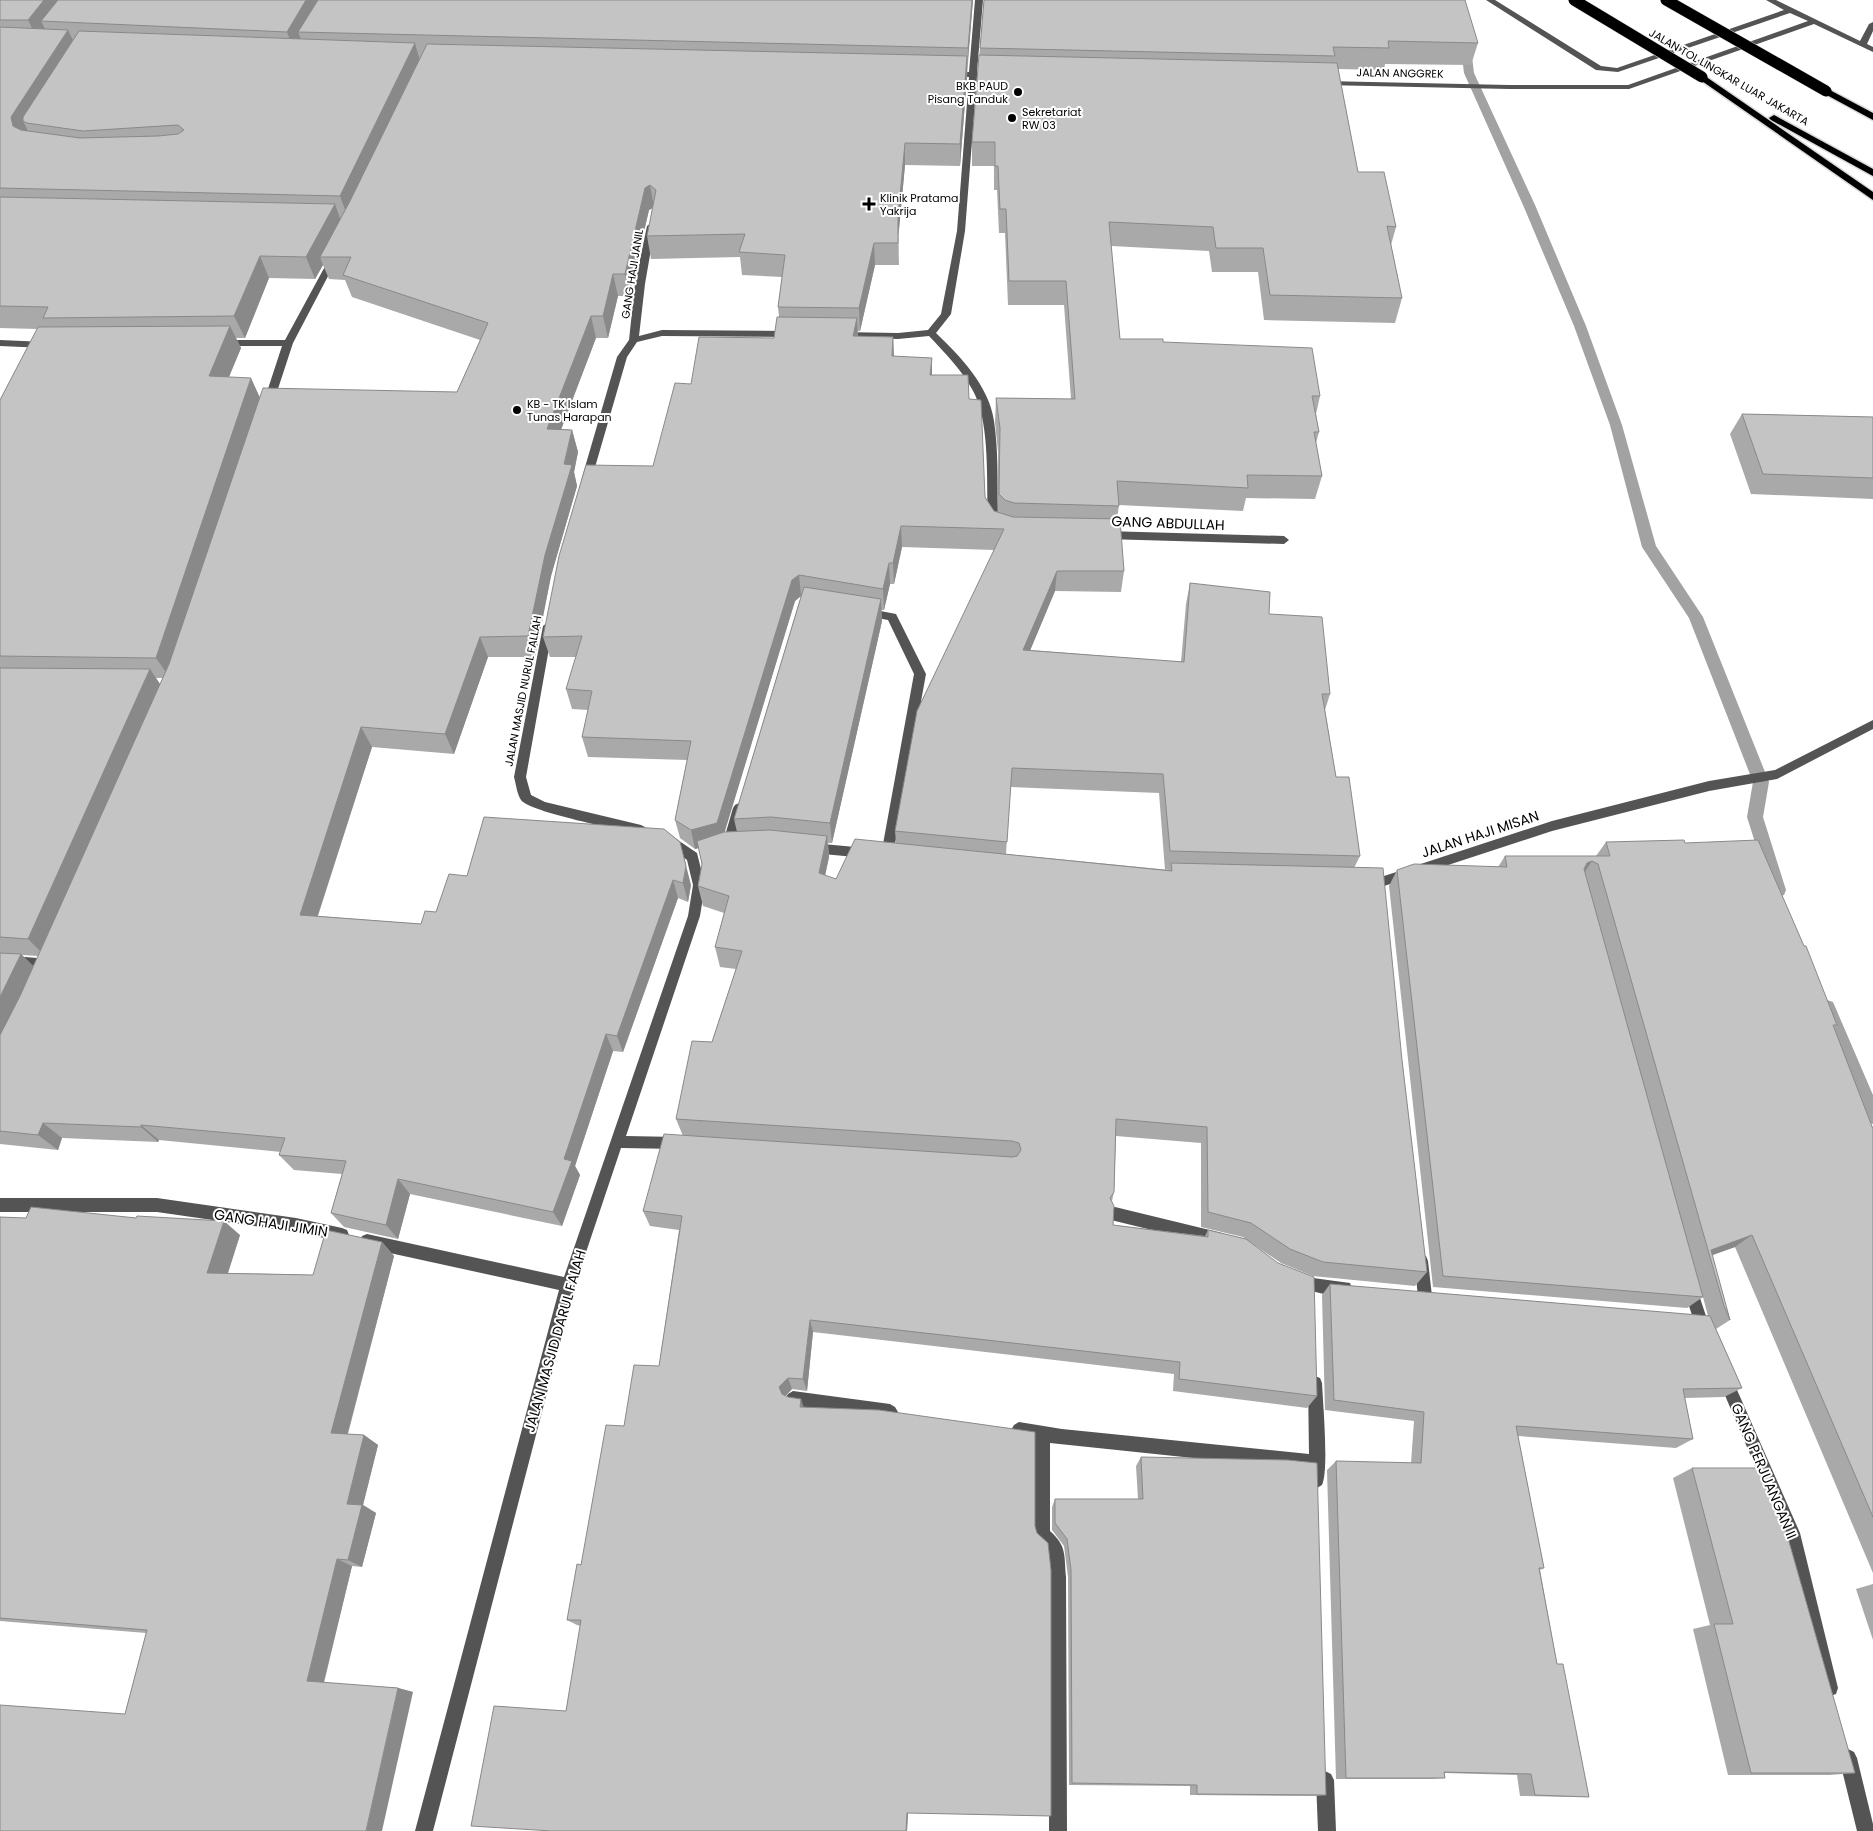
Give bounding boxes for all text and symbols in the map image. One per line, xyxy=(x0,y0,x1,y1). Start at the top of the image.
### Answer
street label: JALAN TOL LINGKAR LUAR JAKARTA xyxy=(1646,25,1812,130)
street label: JALAN ANGGREK xyxy=(1356,64,1444,82)
place label: BKB PAUD Pisang Tanduk xyxy=(928,78,1008,107)
marker: BKB PAUD Pisang Tanduk xyxy=(1012,86,1024,98)
place label: Sekretariat RW 03 xyxy=(1022,104,1082,133)
marker: Sekretariat RW 03 xyxy=(1006,112,1018,124)
place label: Klinik Pratama Yakrija xyxy=(880,190,958,219)
marker: Klinik Pratama Yakrija xyxy=(862,197,876,211)
street label: GANG HAJI JANIL xyxy=(617,228,647,320)
place label: KB - TK Islam Tunas Harapan xyxy=(527,396,612,425)
marker: KB - TK Islam Tunas Harapan xyxy=(511,404,523,416)
street label: GANG ABDULLAH xyxy=(1111,511,1225,535)
street label: JALAN MASJID NURUL FALLAH xyxy=(501,614,545,768)
street label: JALAN HAJI MISAN xyxy=(1419,806,1541,862)
street label: GANG HAJI JIMIN xyxy=(213,1204,329,1242)
street label: JALAN MASJID DARUL FALAH xyxy=(519,1247,591,1435)
street label: GANG PERJUANGAN II xyxy=(1726,1400,1802,1542)

